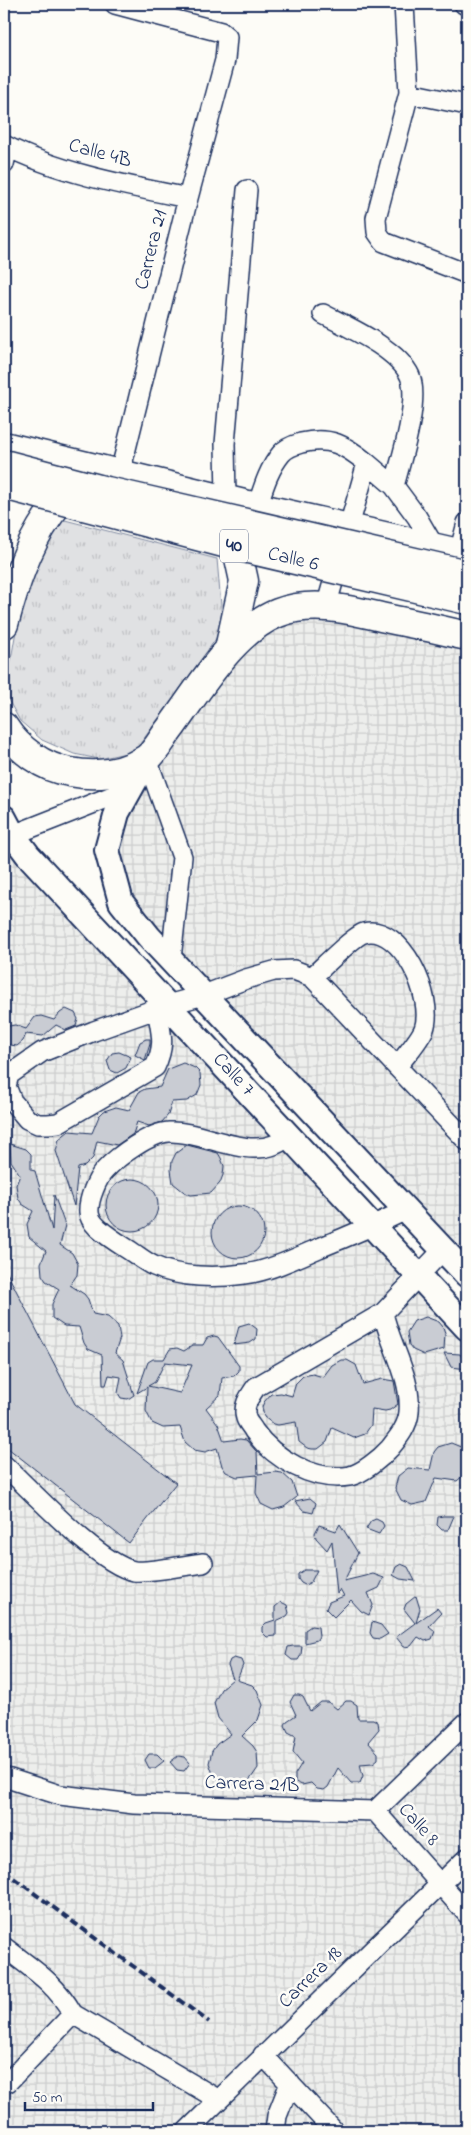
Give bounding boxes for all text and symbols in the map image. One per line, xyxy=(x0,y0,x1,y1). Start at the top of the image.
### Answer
street label: Calle 4B xyxy=(65,132,135,176)
street label: Carrera 21 xyxy=(128,207,176,293)
road number: 40 xyxy=(220,530,248,562)
street label: Calle 6 xyxy=(265,540,321,580)
street label: Calle 7 xyxy=(205,1047,261,1103)
street label: Carrera 21B xyxy=(204,1769,300,1801)
street label: Calle 8 xyxy=(391,1797,445,1853)
street label: Carrera 18 xyxy=(273,1940,349,2016)
scale bar xyxy=(25,2080,152,2112)
text: 50 m xyxy=(32,2087,63,2109)

